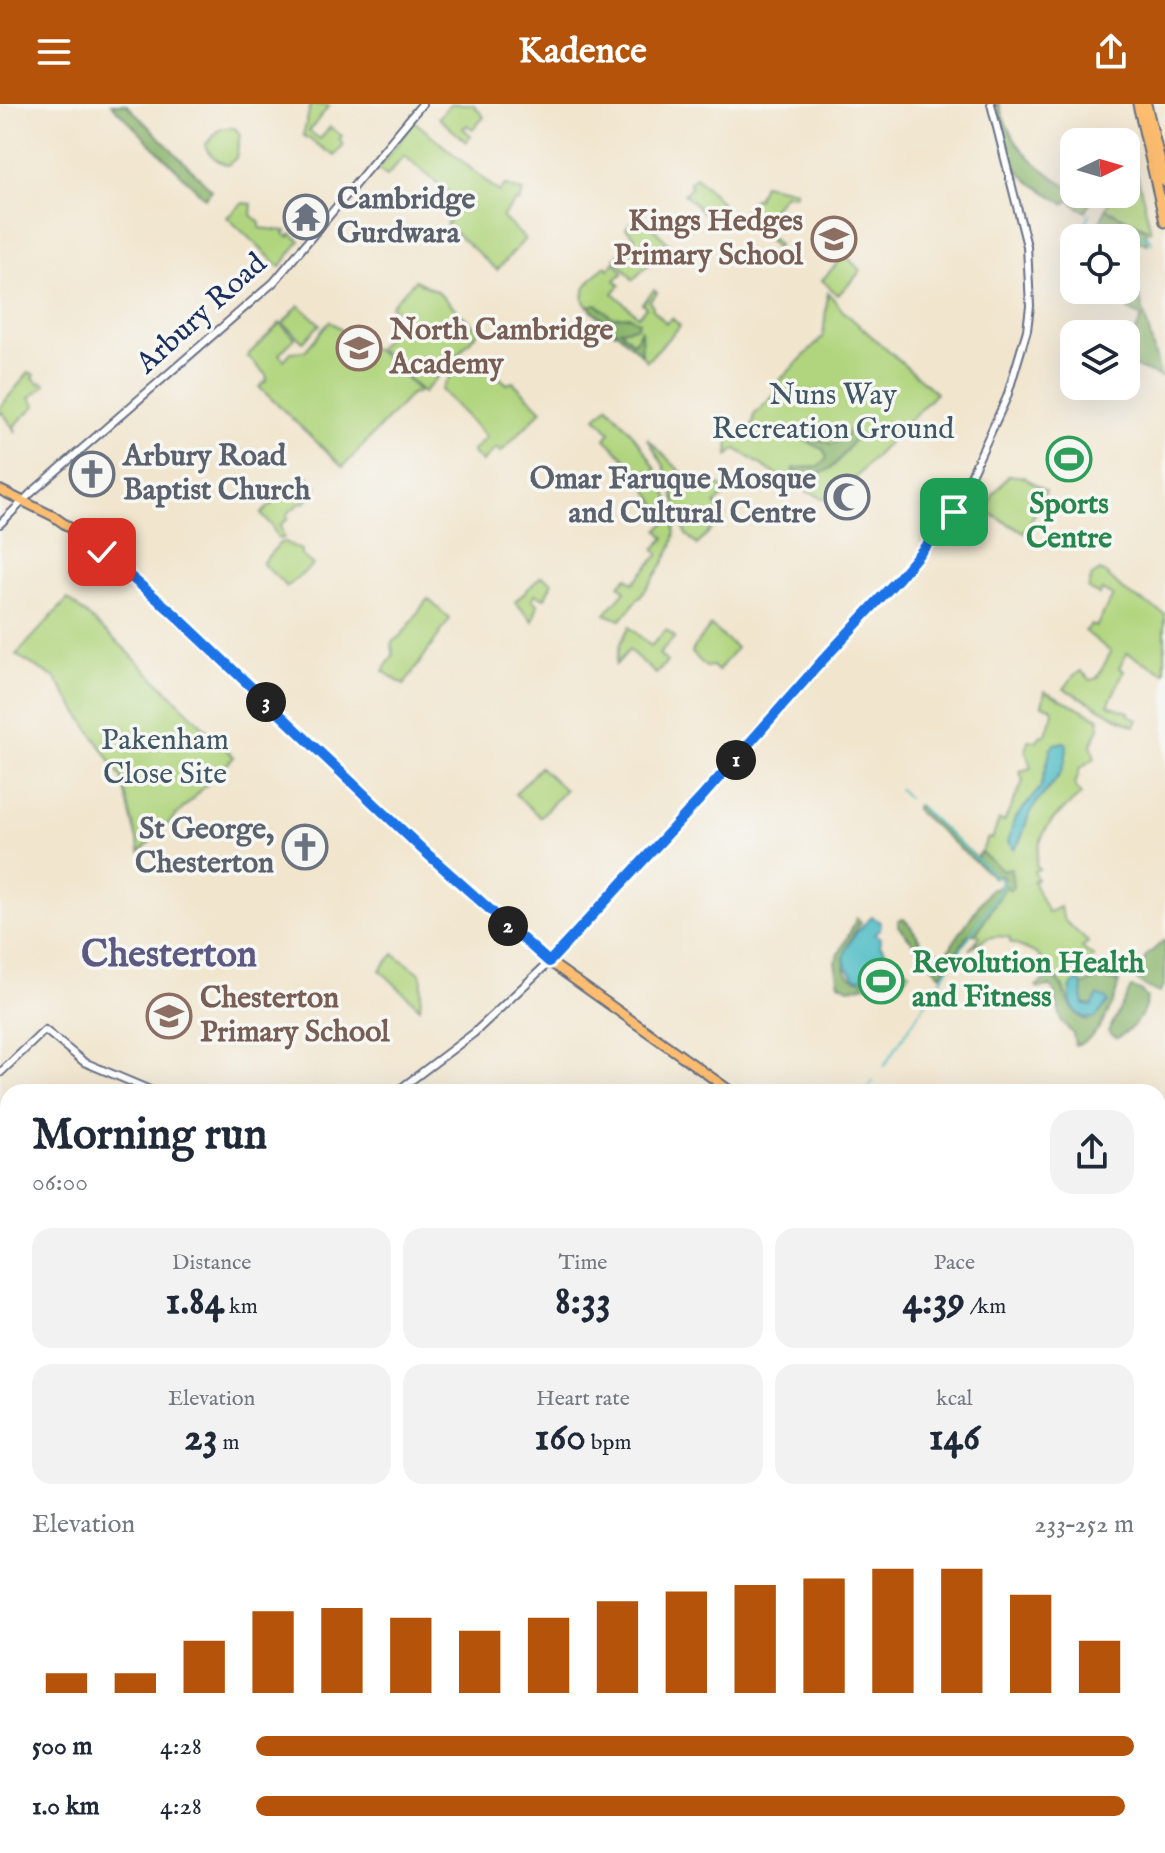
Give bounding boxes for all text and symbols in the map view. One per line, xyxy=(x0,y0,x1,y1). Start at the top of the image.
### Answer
text: Kadence xyxy=(518,29,647,75)
icon: menu xyxy=(32,30,76,74)
icon: share xyxy=(1089,30,1133,74)
north arrow xyxy=(1060,128,1140,208)
map controls xyxy=(1060,128,1140,400)
place label: Cambridge Gurdwara xyxy=(337,181,476,253)
temple icon: Cambridge Gurdwara xyxy=(282,193,330,241)
place label: Kings Hedges Primary School xyxy=(614,203,804,275)
school or university icon: Kings Hedges Primary School xyxy=(810,215,858,263)
button: locate xyxy=(1060,224,1140,304)
street label: Arbury Road xyxy=(128,245,276,383)
place label: North Cambridge Academy xyxy=(389,312,614,384)
button: layers xyxy=(1060,320,1140,400)
school or university icon: North Cambridge Academy xyxy=(335,324,383,372)
park label: Nuns Way Recreation Ground xyxy=(712,377,955,449)
sports icon: Sports Centre xyxy=(1045,435,1093,483)
place label: Arbury Road Baptist Church xyxy=(122,438,311,510)
church icon: Arbury Road Baptist Church xyxy=(68,450,116,498)
place label: Omar Faruque Mosque and Cultural Centre xyxy=(530,461,816,533)
mosque icon: Omar Faruque Mosque and Cultural Centre xyxy=(823,473,871,521)
pin xyxy=(920,478,988,546)
place label: Sports Centre xyxy=(1026,486,1112,558)
icon: arrive xyxy=(932,490,976,534)
pin xyxy=(68,518,136,586)
icon: check xyxy=(80,530,124,574)
pin: 3 xyxy=(246,682,286,722)
text: 3 xyxy=(262,688,270,716)
park label: Pakenham Close Site xyxy=(101,722,229,794)
pin: 1 xyxy=(716,740,756,780)
text: 1 xyxy=(732,746,740,774)
place label: St George, Chesterton xyxy=(135,811,274,883)
church icon: St George, Chesterton xyxy=(281,823,329,871)
pin: 2 xyxy=(488,906,528,946)
text: 2 xyxy=(503,912,513,940)
district label: Chesterton xyxy=(81,932,257,980)
place label: Revolution Health and Fitness xyxy=(912,945,1146,1017)
sports icon: Revolution Health and Fitness xyxy=(857,957,905,1005)
place label: Chesterton Primary School xyxy=(200,980,390,1052)
school or university icon: Chesterton Primary School xyxy=(145,992,193,1040)
text: Morning run xyxy=(32,1108,267,1164)
button: share xyxy=(1050,1110,1134,1194)
text: 06:00 xyxy=(32,1166,88,1199)
text: Distance xyxy=(172,1249,251,1277)
text: Time xyxy=(559,1249,607,1277)
text: Pace xyxy=(934,1249,975,1277)
text: 1.84 xyxy=(165,1277,224,1328)
text: 8:33 xyxy=(555,1277,611,1328)
text: 4:39 xyxy=(903,1277,965,1328)
text: km xyxy=(224,1293,258,1321)
text: /km xyxy=(965,1293,1006,1321)
text: Elevation xyxy=(168,1385,255,1413)
text: Heart rate xyxy=(536,1385,630,1413)
text: kcal xyxy=(936,1385,973,1413)
text: 23 xyxy=(184,1413,218,1464)
text: 160 xyxy=(535,1413,586,1464)
text: 146 xyxy=(929,1413,980,1464)
text: m xyxy=(218,1429,239,1457)
text: bpm xyxy=(586,1429,631,1457)
text: Elevation xyxy=(32,1508,135,1541)
text: 233–252 m xyxy=(1034,1508,1134,1541)
text: 500 m xyxy=(32,1730,93,1763)
text: 4:28 xyxy=(160,1730,202,1763)
text: 1.0 km xyxy=(32,1790,100,1823)
text: 4:28 xyxy=(160,1790,202,1823)

